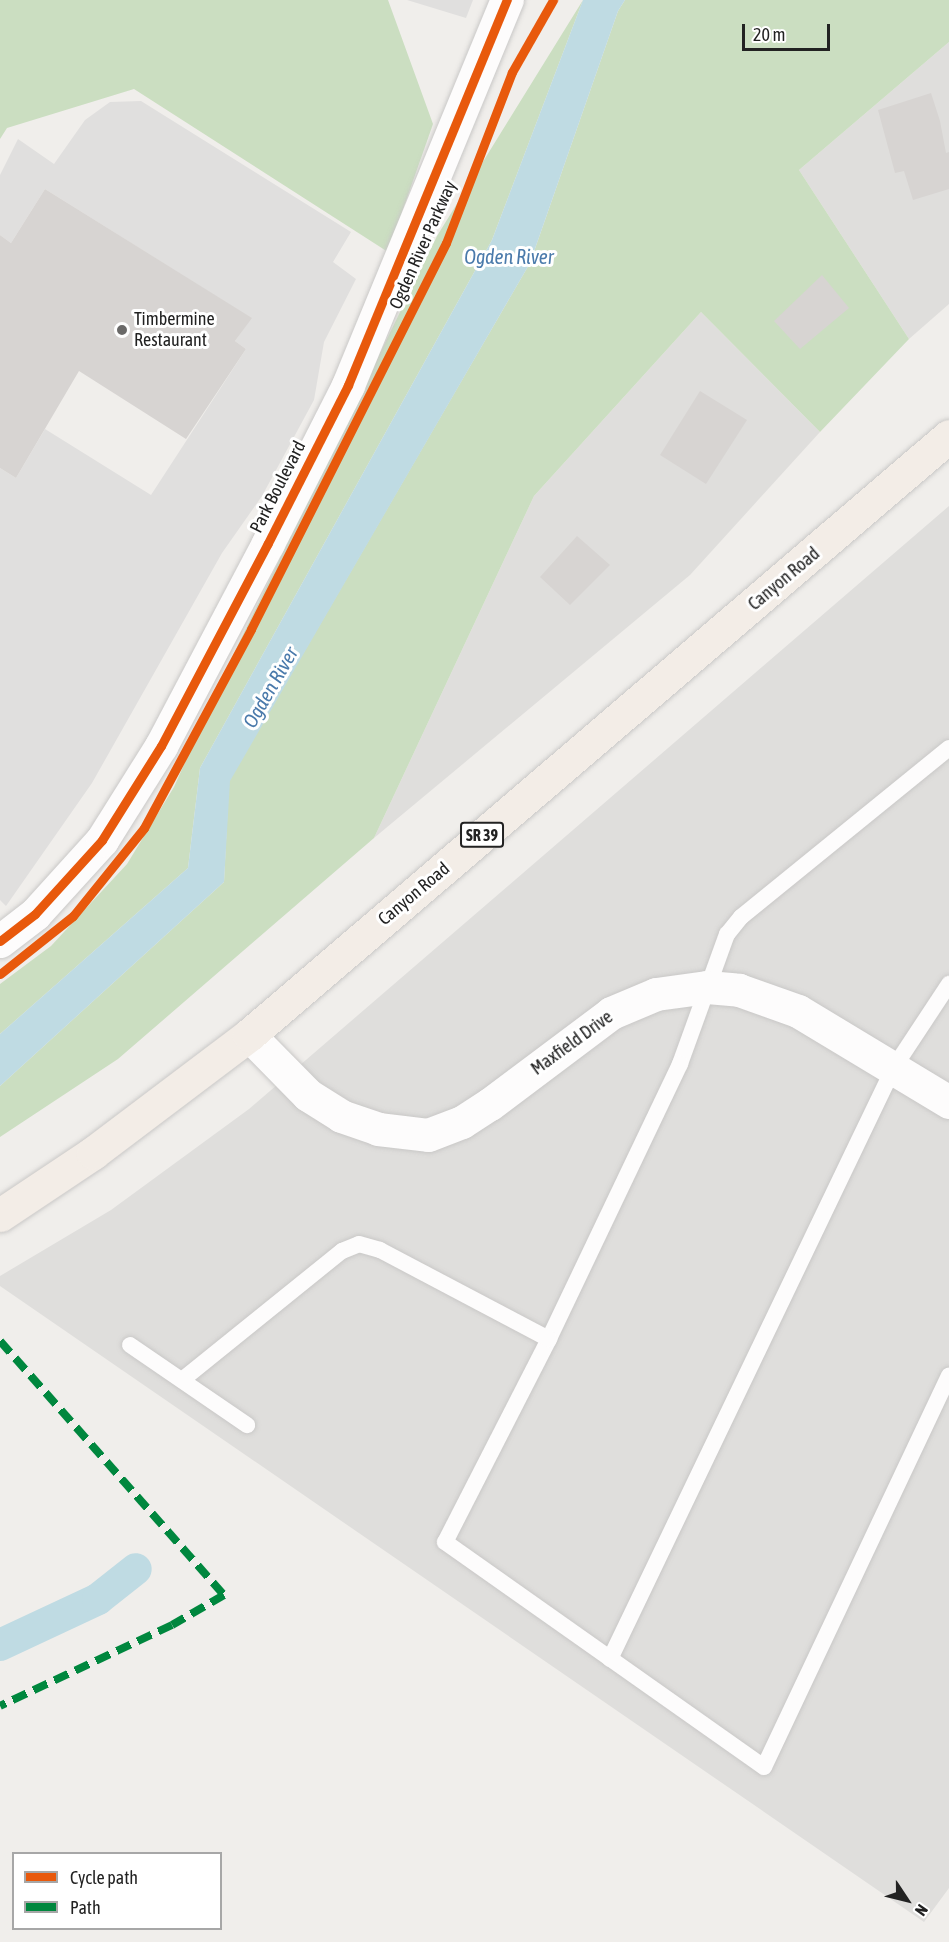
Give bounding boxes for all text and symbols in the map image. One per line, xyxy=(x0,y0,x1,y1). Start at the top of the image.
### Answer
scale bar xyxy=(745,12,834,50)
text: 20 m xyxy=(753,24,785,45)
street label: Ogden River Parkway xyxy=(385,177,461,313)
water label: Ogden River xyxy=(464,244,554,268)
place label: Timbermine Restaurant xyxy=(134,309,215,352)
marker: Timbermine Restaurant xyxy=(115,323,129,337)
street label: Park Boulevard xyxy=(246,437,310,537)
street label: Canyon Road xyxy=(744,543,824,615)
water label: Ogden River xyxy=(237,642,303,732)
road number: SR 39 xyxy=(460,822,504,848)
street label: Canyon Road xyxy=(374,858,454,930)
street label: Maxfield Drive xyxy=(527,1006,617,1080)
legend xyxy=(12,1852,222,1930)
text: Cycle path xyxy=(70,1867,138,1888)
north arrow xyxy=(877,1870,937,1930)
text: Path xyxy=(70,1897,101,1918)
text: N xyxy=(912,1901,932,1919)

